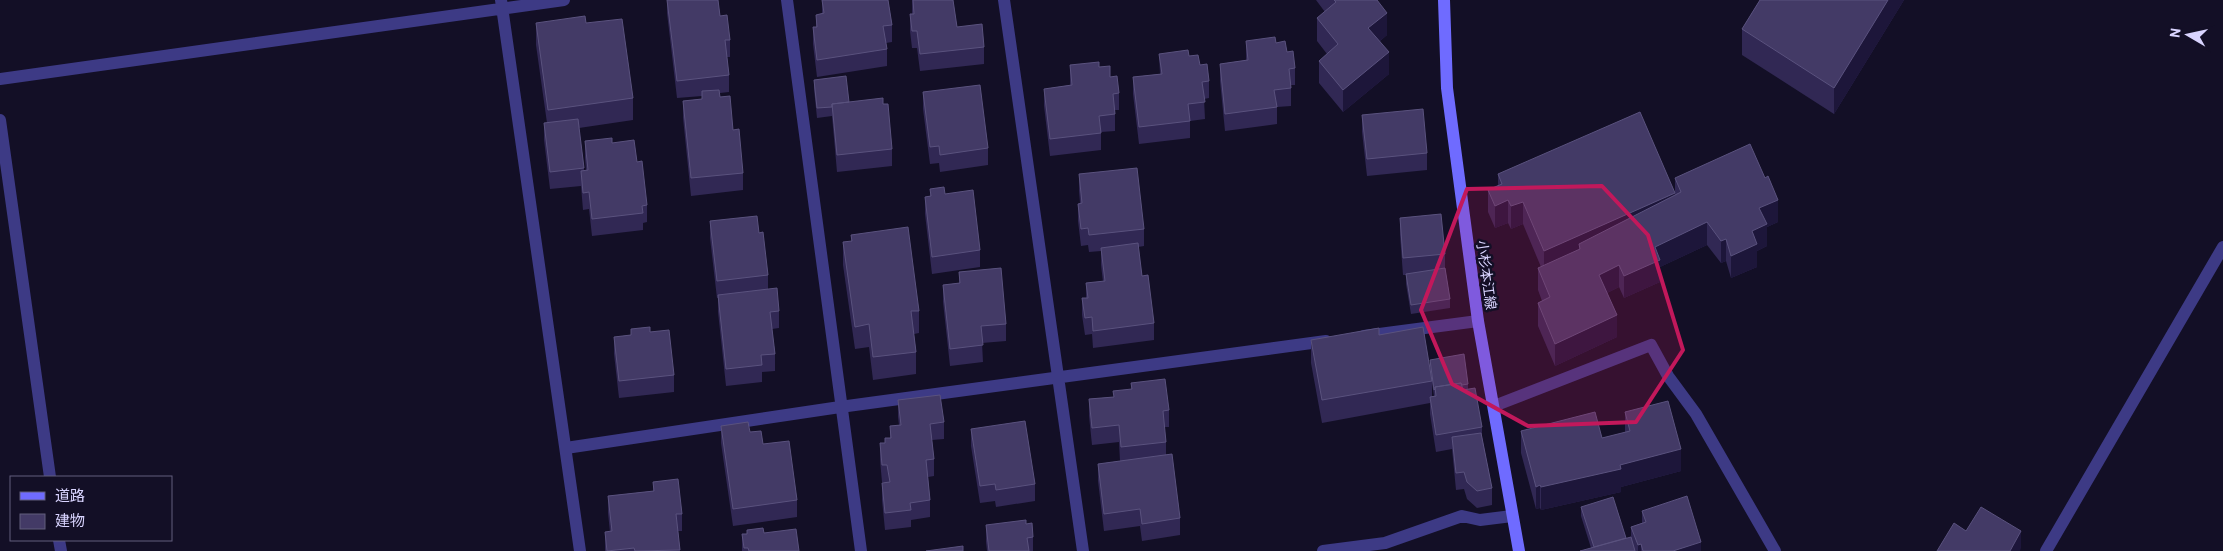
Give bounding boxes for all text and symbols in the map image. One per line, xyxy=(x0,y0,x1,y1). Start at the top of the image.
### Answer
north arrow xyxy=(2163,10,2213,60)
text: N xyxy=(2166,27,2184,39)
street label: 小杉本江線 xyxy=(1474,239,1500,311)
legend xyxy=(10,476,172,541)
text: 道路 xyxy=(55,486,85,504)
text: 建物 xyxy=(55,511,85,529)

